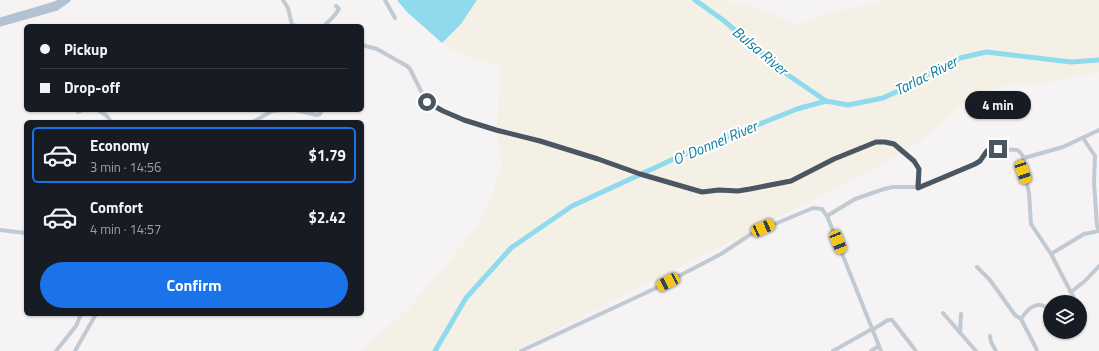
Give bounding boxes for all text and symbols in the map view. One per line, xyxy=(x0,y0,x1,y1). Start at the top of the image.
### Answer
water label: Bulsa River xyxy=(727,20,795,82)
text: Pickup xyxy=(64,38,108,61)
water label: Tarlac River xyxy=(890,49,963,101)
text: Drop-off xyxy=(64,76,120,99)
callout: 4 min xyxy=(965,91,1031,119)
route start xyxy=(418,93,436,111)
text: 4 min xyxy=(982,95,1014,115)
water label: O' Donnel River xyxy=(669,114,763,171)
text: Economy xyxy=(90,134,149,157)
icon: car xyxy=(42,137,78,173)
route end xyxy=(989,140,1007,158)
text: $1.79 xyxy=(309,144,346,167)
text: 3 min · 14:56 xyxy=(90,157,161,177)
car xyxy=(1013,159,1033,185)
text: Comfort xyxy=(90,196,143,219)
icon: car xyxy=(42,199,78,235)
text: $2.42 xyxy=(309,206,346,229)
car xyxy=(750,218,776,238)
text: 4 min · 14:57 xyxy=(90,219,161,239)
car xyxy=(828,229,848,255)
button: Confirm xyxy=(40,262,348,308)
car xyxy=(655,271,681,293)
map controls xyxy=(1043,295,1087,339)
button: layers xyxy=(1043,295,1087,339)

